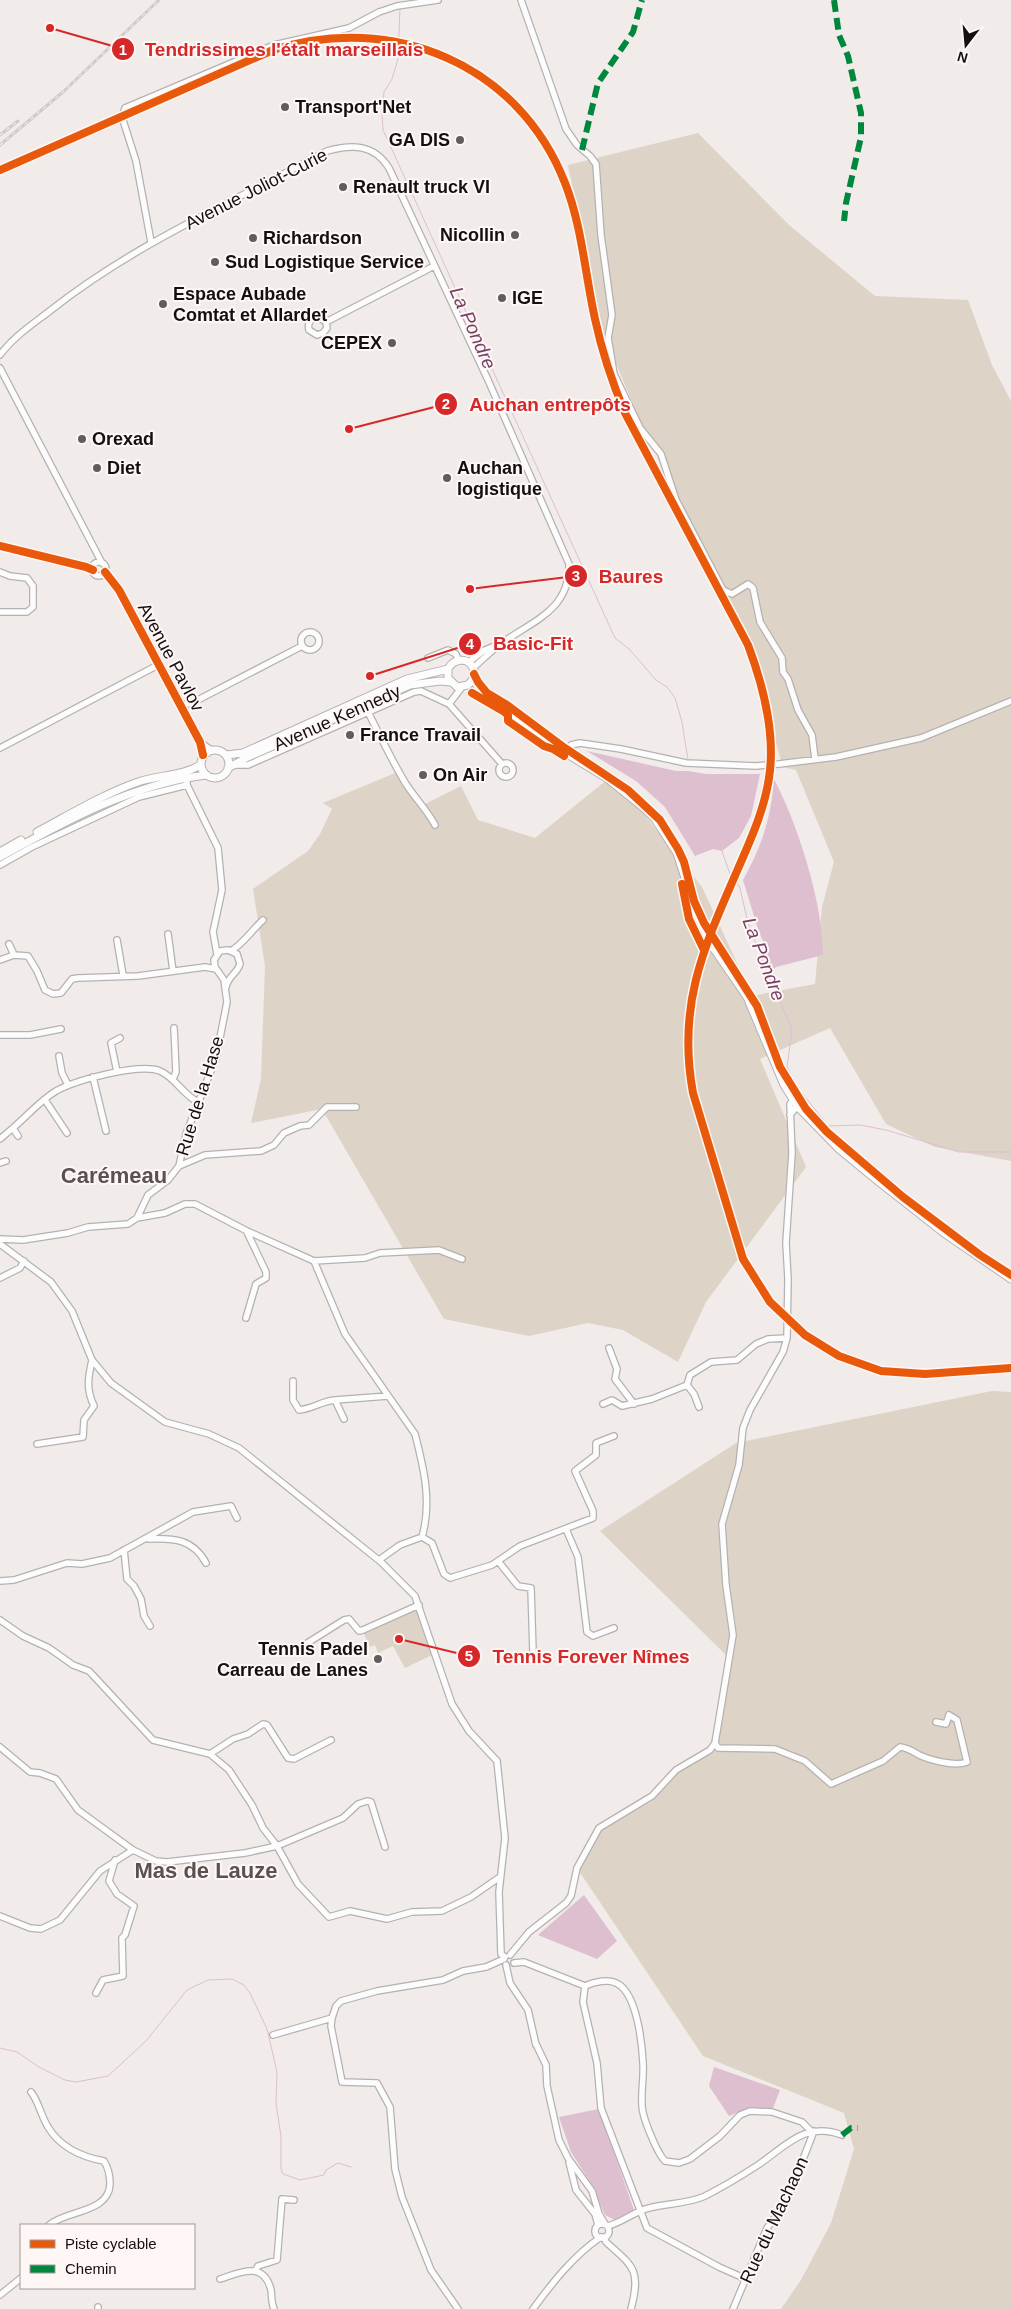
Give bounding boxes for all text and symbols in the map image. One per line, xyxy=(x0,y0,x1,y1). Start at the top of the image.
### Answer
north arrow xyxy=(941,20,991,70)
callout: Tendrissimes l'étalt marseillais xyxy=(110,32,434,66)
text: Tendrissimes l'étalt marseillais xyxy=(145,39,423,60)
text: 1 xyxy=(119,41,127,58)
text: N xyxy=(955,48,969,67)
place label: Transport'Net xyxy=(295,97,411,117)
marker: Transport'Net xyxy=(279,101,291,113)
place label: GA DIS xyxy=(389,130,450,150)
marker: GA DIS xyxy=(454,134,466,146)
street label: Avenue Joliot-Curie xyxy=(182,145,330,233)
place label: Renault truck VI xyxy=(353,177,490,197)
marker: Renault truck VI xyxy=(337,181,349,193)
place label: Nicollin xyxy=(440,225,505,245)
place label: Richardson xyxy=(263,228,362,248)
marker: Nicollin xyxy=(509,229,521,241)
marker: Richardson xyxy=(247,232,259,244)
place label: Sud Logistique Service xyxy=(225,252,424,272)
marker: Sud Logistique Service xyxy=(209,256,221,268)
place label: Espace Aubade Comtat et Allardet xyxy=(173,284,327,325)
water label: La Pondre xyxy=(446,284,500,372)
place label: IGE xyxy=(512,288,543,308)
marker: IGE xyxy=(496,292,508,304)
marker: Espace Aubade Comtat et Allardet xyxy=(157,298,169,310)
place label: CEPEX xyxy=(321,333,382,353)
marker: CEPEX xyxy=(386,337,398,349)
callout: Auchan entrepôts xyxy=(434,387,640,421)
text: Auchan entrepôts xyxy=(469,394,631,415)
text: 2 xyxy=(442,395,450,412)
place label: Orexad xyxy=(92,429,154,449)
marker: Orexad xyxy=(76,433,88,445)
place label: Diet xyxy=(107,458,141,478)
place label: Auchan logistique xyxy=(457,458,542,499)
marker: Diet xyxy=(91,462,103,474)
marker: Auchan logistique xyxy=(441,472,453,484)
callout: Baures xyxy=(564,559,673,593)
text: Baures xyxy=(599,566,663,587)
text: 3 xyxy=(572,567,580,584)
street label: Avenue Pavlov xyxy=(134,599,208,715)
callout: Basic-Fit xyxy=(458,627,583,661)
text: Basic-Fit xyxy=(493,633,574,654)
text: 4 xyxy=(466,635,475,652)
street label: Avenue Kennedy xyxy=(270,681,404,755)
place label: France Travail xyxy=(360,725,481,745)
marker: France Travail xyxy=(344,729,356,741)
place label: On Air xyxy=(433,765,487,785)
marker: On Air xyxy=(417,769,429,781)
water label: La Pondre xyxy=(738,914,790,1004)
street label: Rue de la Hase xyxy=(172,1034,228,1158)
district label: Carémeau xyxy=(61,1163,167,1188)
place label: Tennis Padel Carreau de Lanes xyxy=(217,1639,368,1680)
callout: Tennis Forever Nîmes xyxy=(457,1639,699,1673)
text: Tennis Forever Nîmes xyxy=(492,1646,690,1667)
text: 5 xyxy=(465,1647,473,1664)
marker: Tennis Padel Carreau de Lanes xyxy=(372,1653,384,1665)
district label: Mas de Lauze xyxy=(134,1858,278,1883)
street label: Rue du Machaon xyxy=(736,2154,812,2286)
legend xyxy=(20,2224,195,2289)
text: Piste cyclable xyxy=(65,2235,157,2252)
text: Chemin xyxy=(65,2260,117,2277)

